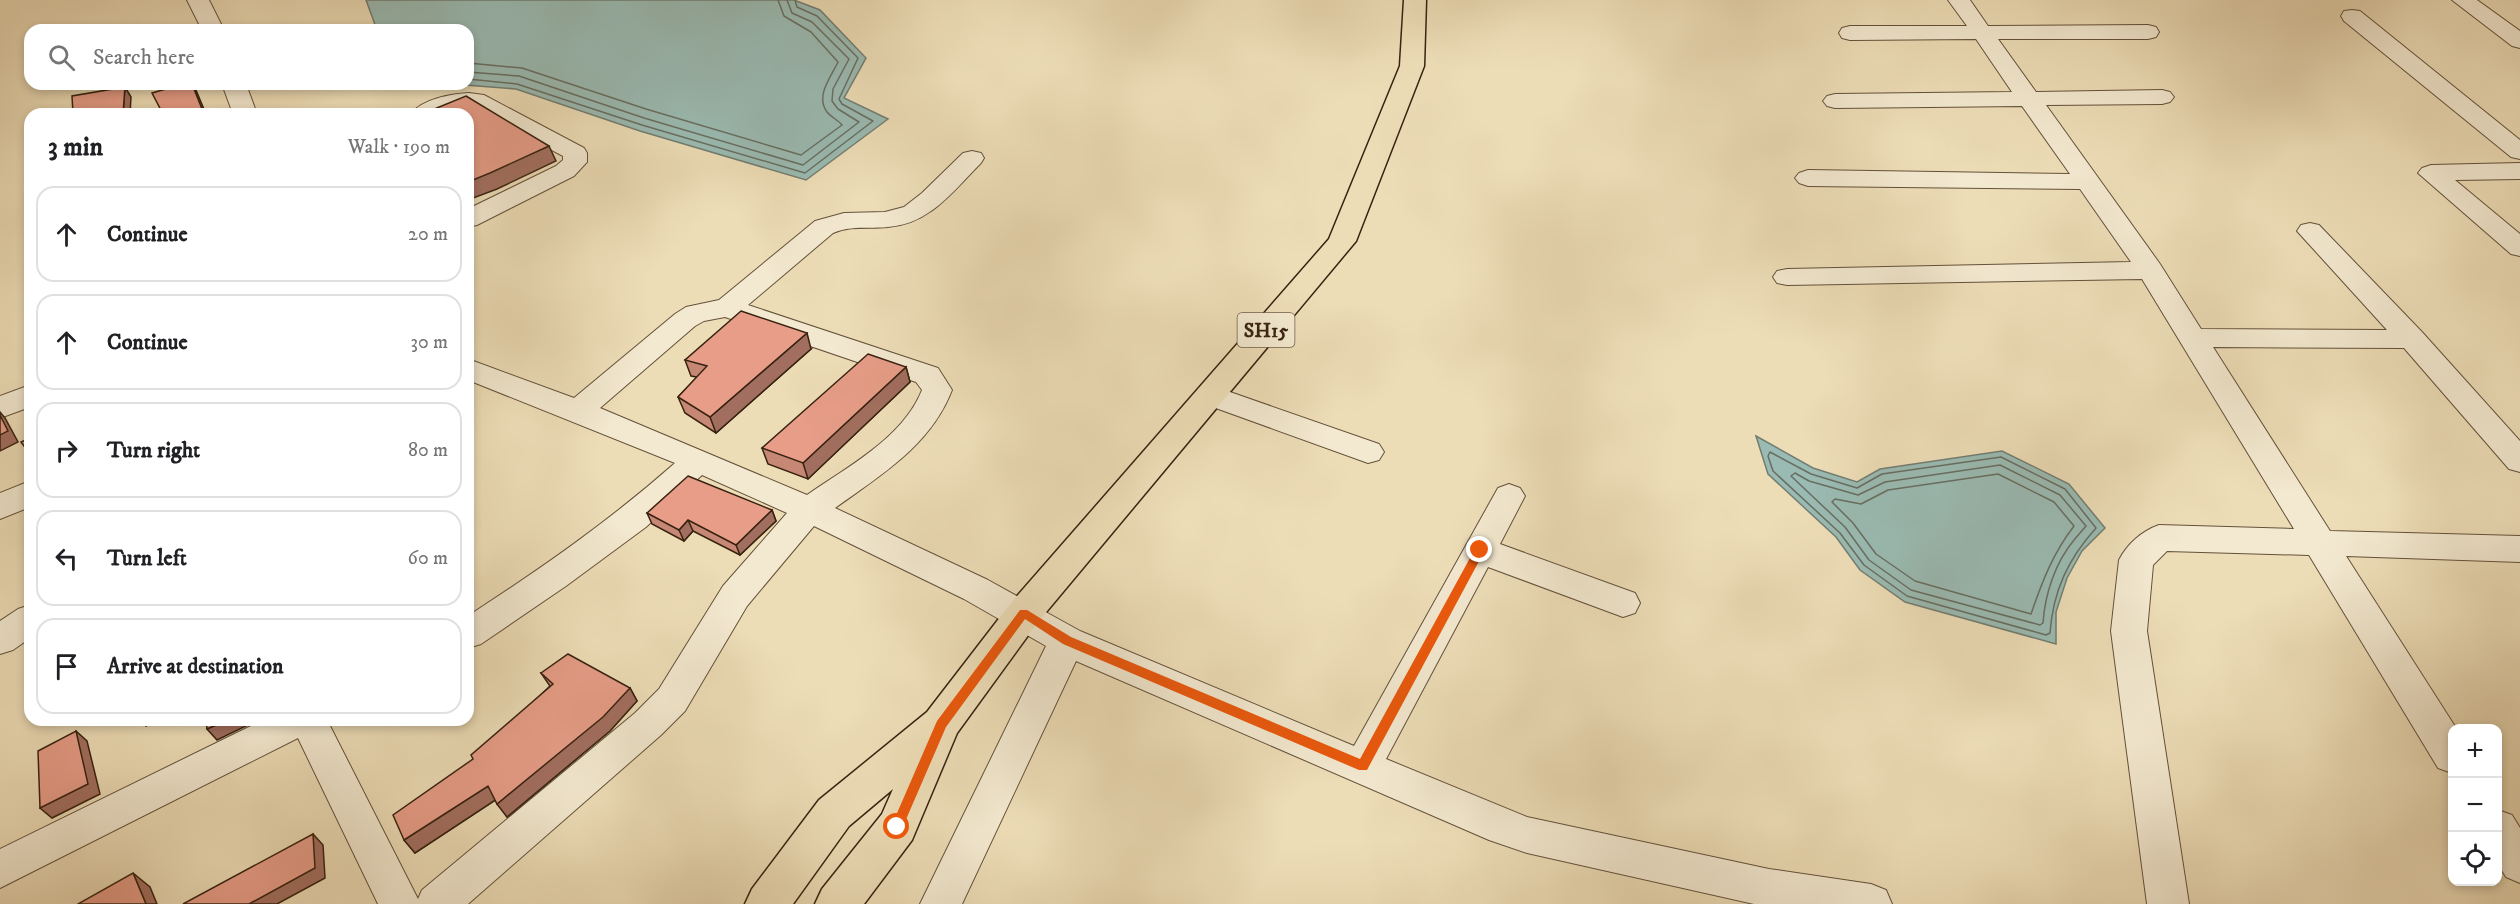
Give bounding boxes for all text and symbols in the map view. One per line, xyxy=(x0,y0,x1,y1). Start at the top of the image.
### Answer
search box xyxy=(24,24,474,90)
icon: search xyxy=(45,41,78,74)
text: Search here xyxy=(93,44,195,71)
text: 3 min xyxy=(48,131,103,164)
text: Walk · 190 m xyxy=(348,135,450,160)
icon: ahead xyxy=(50,218,83,251)
text: Continue xyxy=(107,221,188,248)
text: 20 m xyxy=(408,222,448,247)
road number: SH15 xyxy=(1238,313,1294,347)
icon: ahead xyxy=(50,326,83,359)
text: Continue xyxy=(107,329,188,356)
text: 30 m xyxy=(410,330,448,355)
icon: right xyxy=(50,434,83,467)
text: Turn right xyxy=(107,437,200,464)
text: 80 m xyxy=(408,438,448,463)
route end xyxy=(1466,536,1492,562)
icon: left xyxy=(50,542,83,575)
text: Turn left xyxy=(107,545,187,572)
text: 60 m xyxy=(408,546,448,571)
icon: arrive xyxy=(50,650,83,683)
text: Arrive at destination xyxy=(107,653,284,680)
map controls xyxy=(2448,724,2502,886)
button: + xyxy=(2448,724,2502,778)
button: − xyxy=(2448,778,2502,832)
route start xyxy=(883,813,909,839)
button: locate xyxy=(2448,832,2502,886)

